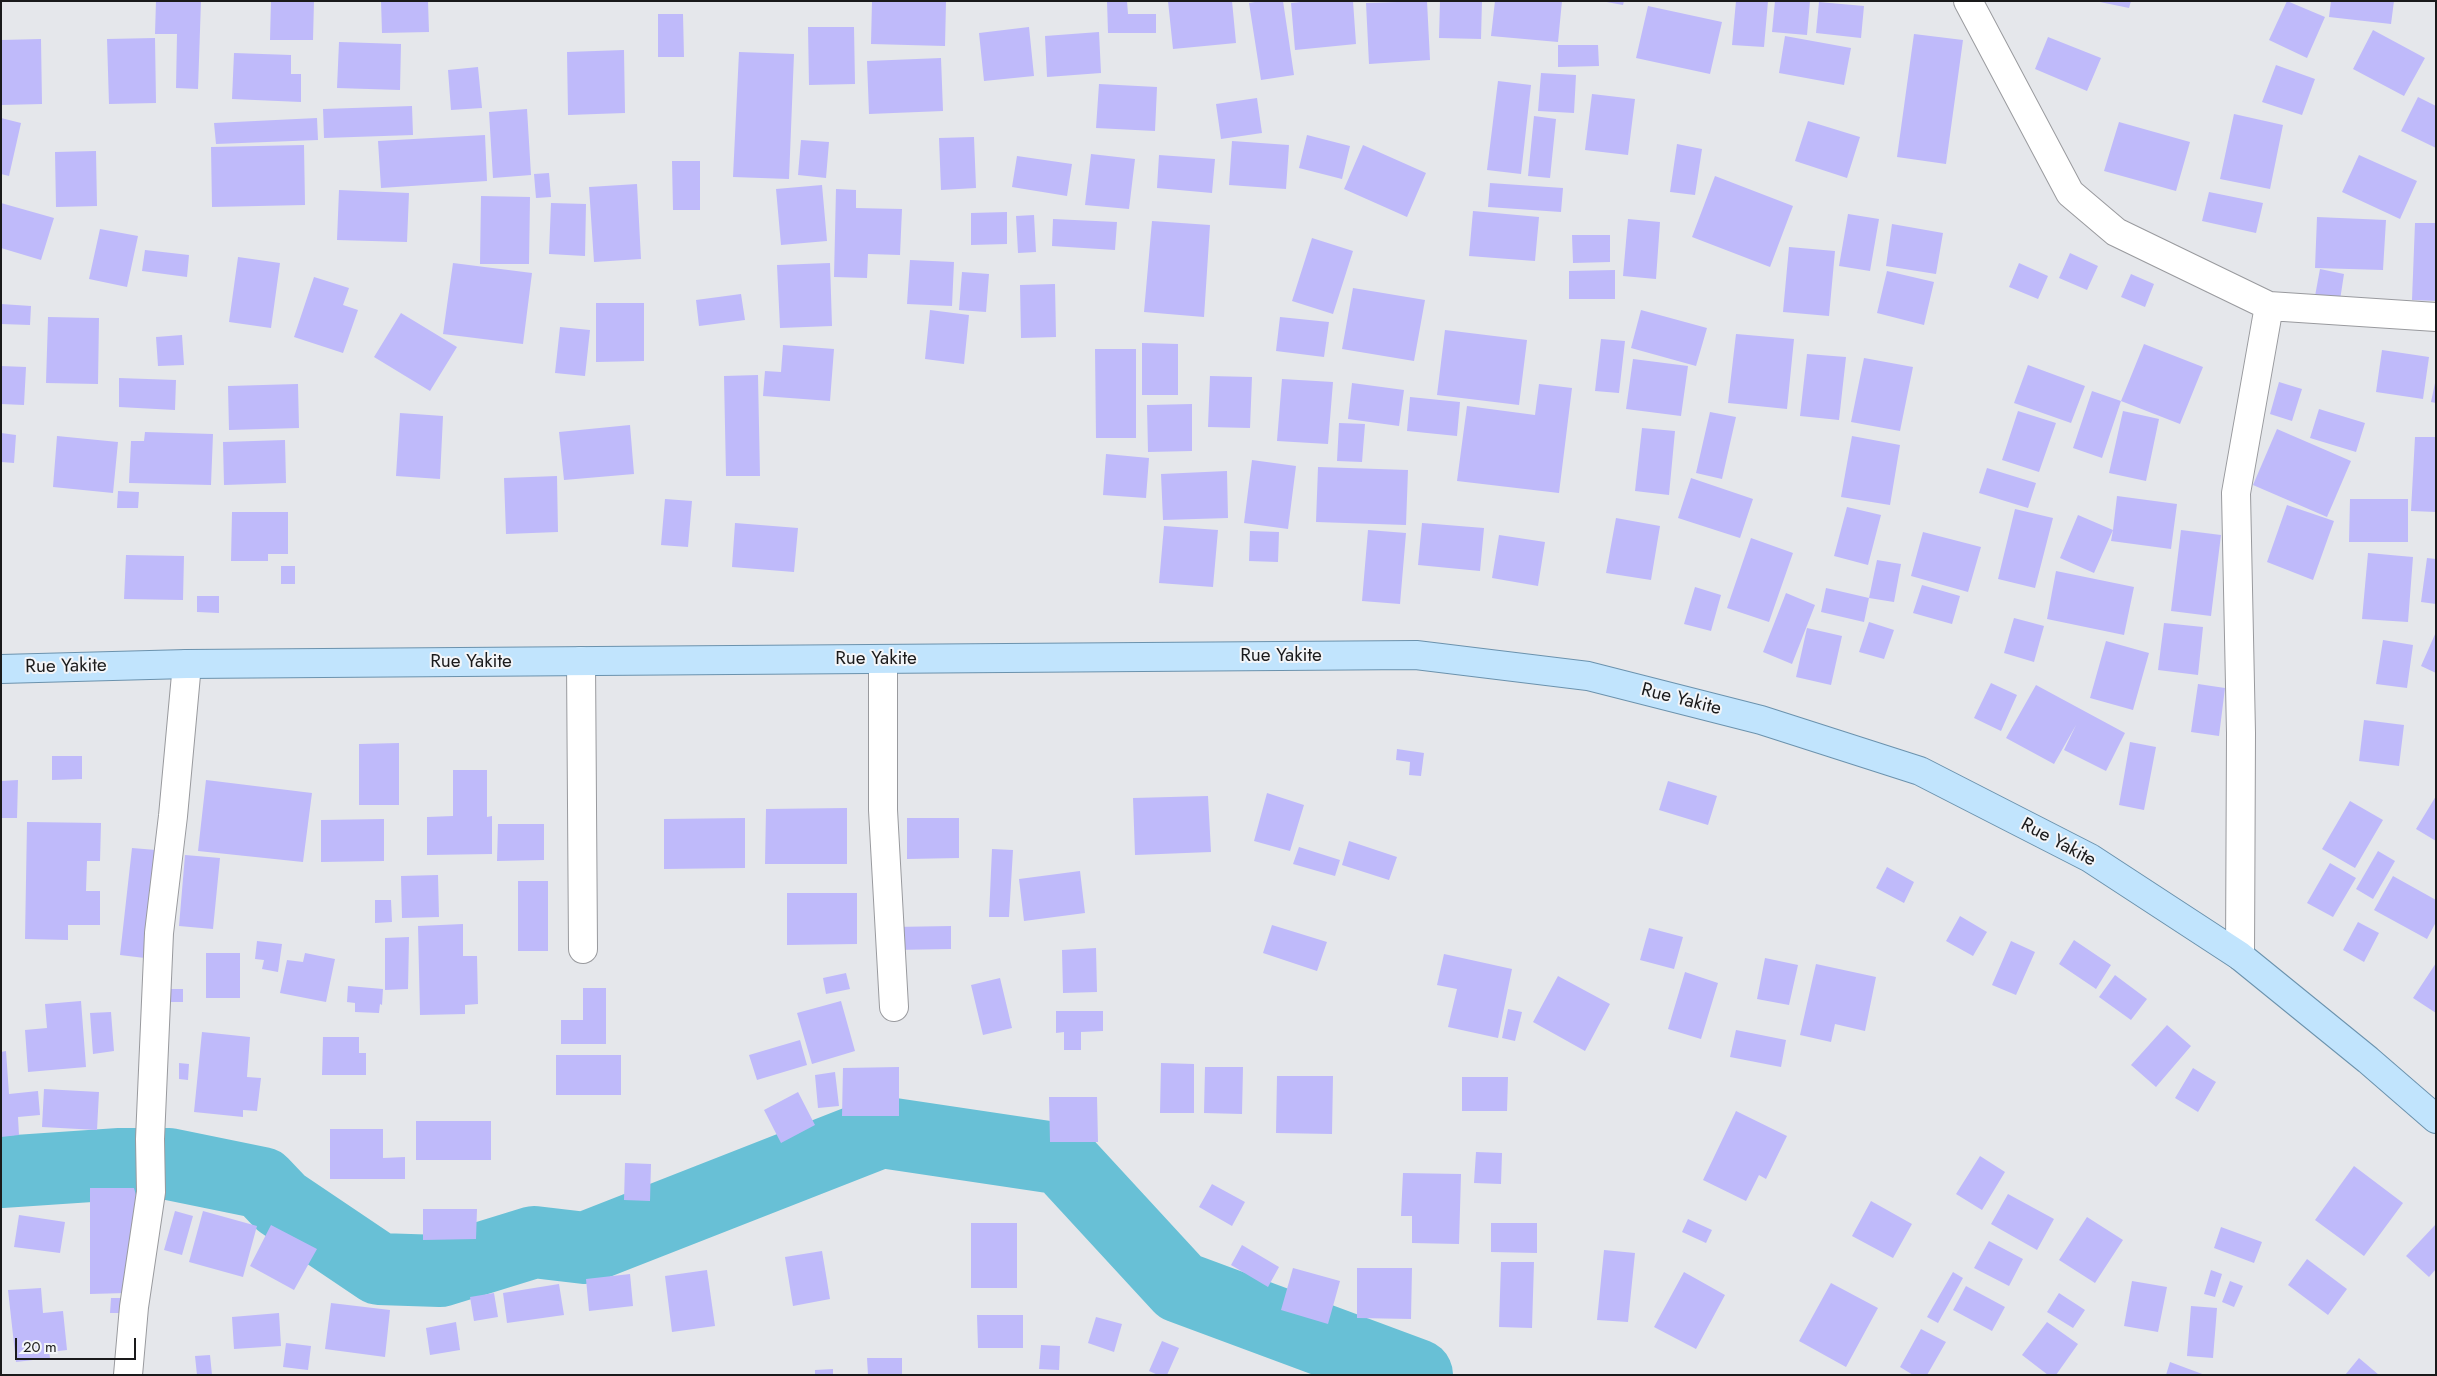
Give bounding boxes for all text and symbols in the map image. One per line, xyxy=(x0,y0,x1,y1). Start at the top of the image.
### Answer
street label: Rue Yakite xyxy=(1240,645,1322,667)
street label: Rue Yakite xyxy=(835,648,917,670)
street label: Rue Yakite xyxy=(430,651,512,673)
street label: Rue Yakite xyxy=(25,655,107,679)
street label: Rue Yakite xyxy=(1639,679,1723,721)
street label: Rue Yakite xyxy=(2017,814,2099,872)
scale bar xyxy=(18,1328,139,1360)
text: 20 m xyxy=(23,1336,57,1358)

